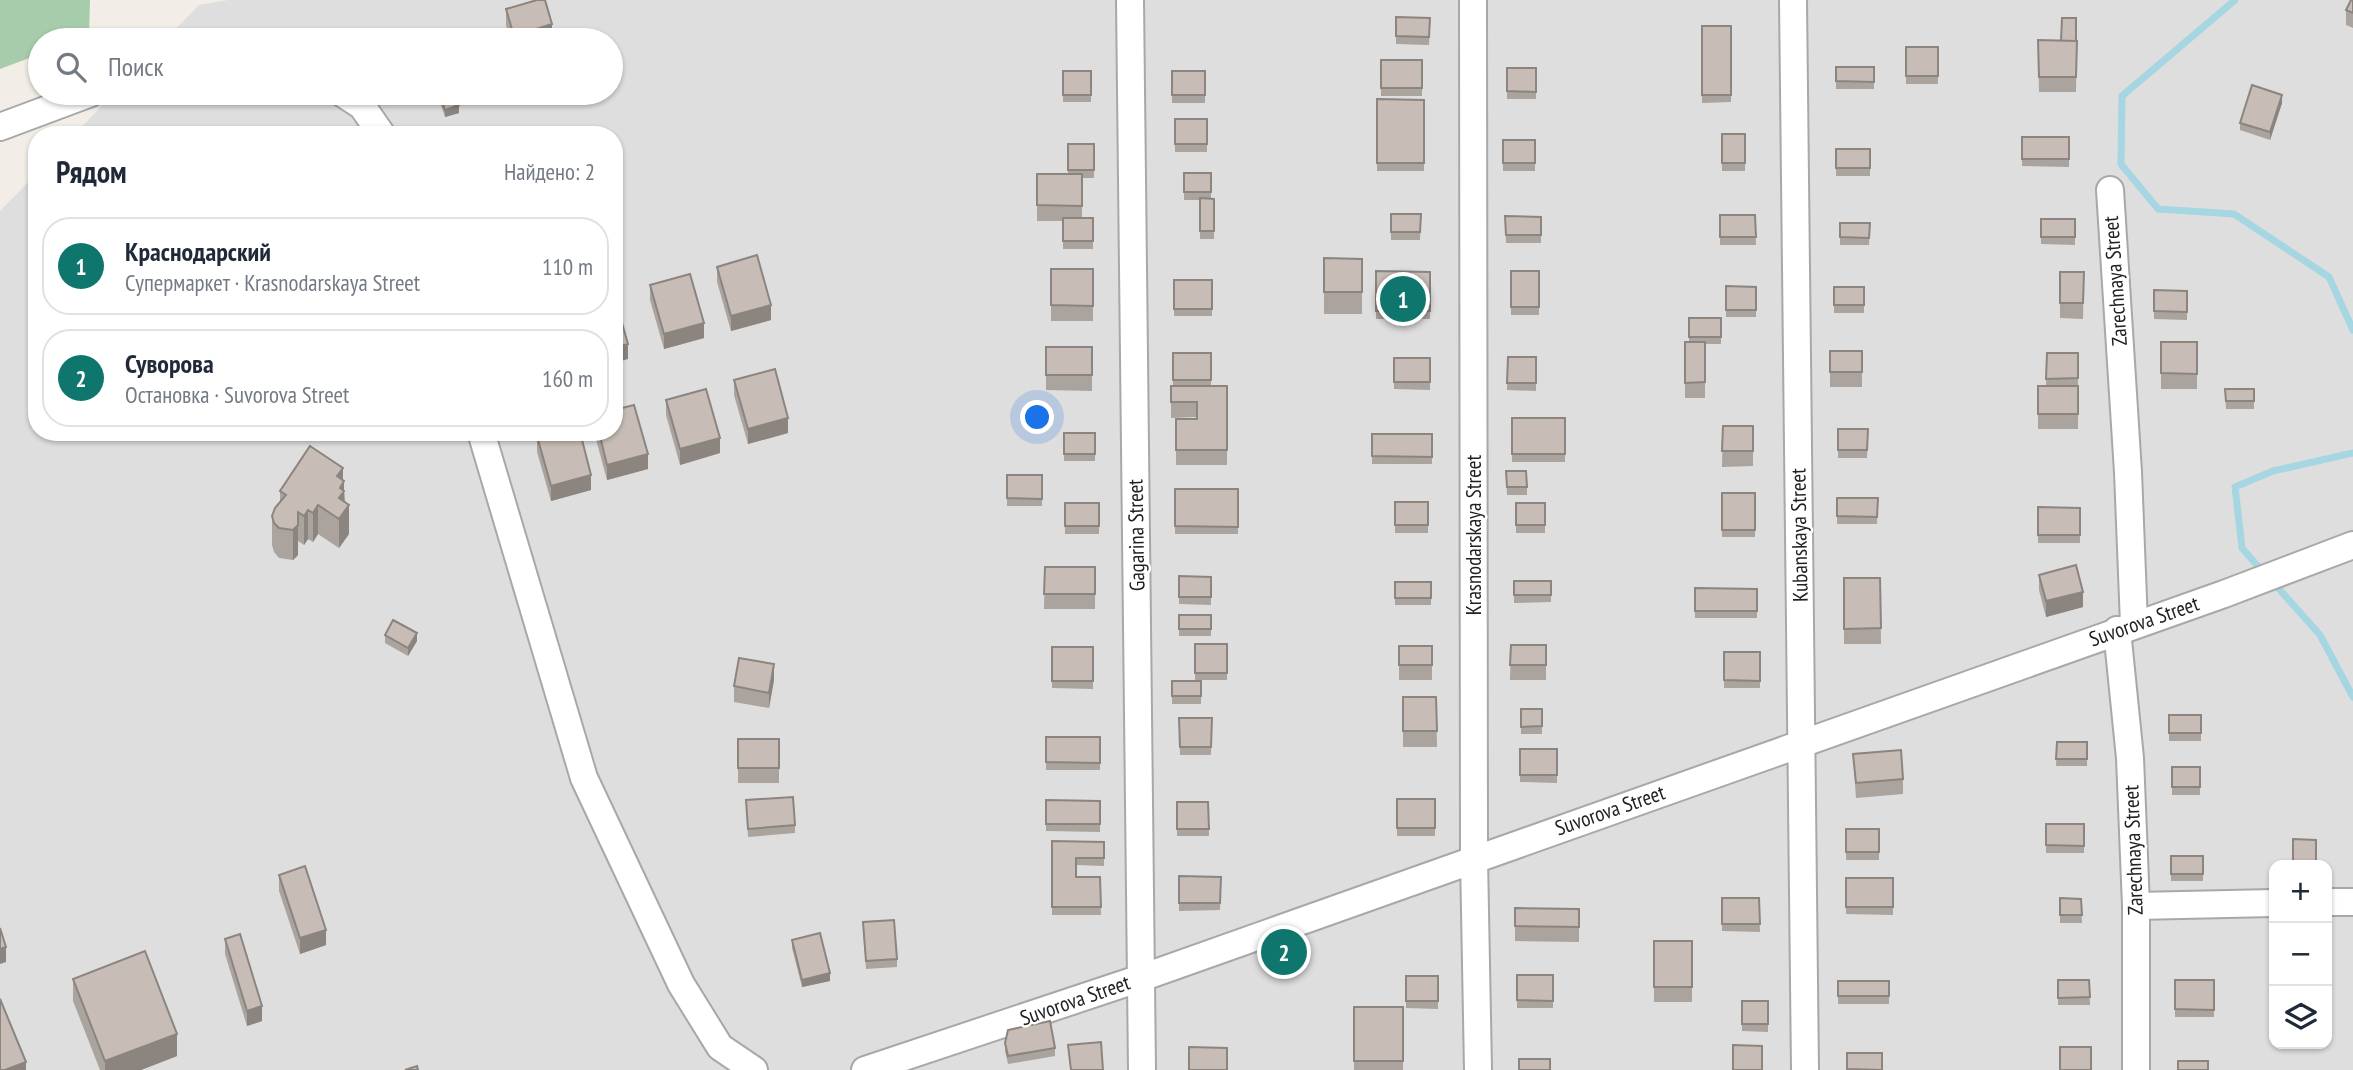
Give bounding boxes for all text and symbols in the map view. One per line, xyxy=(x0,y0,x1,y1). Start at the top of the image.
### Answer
search box xyxy=(28,28,623,105)
icon: search xyxy=(52,48,90,86)
text: Поиск xyxy=(108,50,164,83)
text: Рядом xyxy=(56,152,127,191)
text: Найдено: 2 xyxy=(504,157,595,186)
street label: Zarechnaya Street xyxy=(2097,215,2133,347)
text: Краснодарский xyxy=(125,235,271,268)
text: 1 xyxy=(76,252,87,281)
text: 110 m xyxy=(542,252,593,281)
text: Супермаркет · Krasnodarskaya Street xyxy=(125,268,420,297)
pin: 1 xyxy=(1380,273,1426,325)
text: Суворова xyxy=(125,347,214,380)
text: 2 xyxy=(76,364,87,393)
text: 160 m xyxy=(542,364,593,393)
text: Остановка · Suvorova Street xyxy=(125,380,349,409)
your location xyxy=(1020,400,1054,434)
street label: Krasnodarskaya Street xyxy=(1460,454,1487,615)
street label: Kubanskaya Street xyxy=(1784,468,1814,602)
street label: Gagarina Street xyxy=(1122,479,1150,591)
street label: Suvorova Street xyxy=(2086,590,2203,652)
street label: Suvorova Street xyxy=(1552,779,1669,841)
street label: Zarechnaya Street xyxy=(2117,784,2149,915)
map controls xyxy=(2269,860,2332,1049)
button: + xyxy=(2269,860,2332,923)
button: − xyxy=(2269,923,2332,986)
pin: 2 xyxy=(1261,926,1307,978)
street label: Suvorova Street xyxy=(1017,969,1134,1031)
button: layers xyxy=(2269,986,2332,1049)

